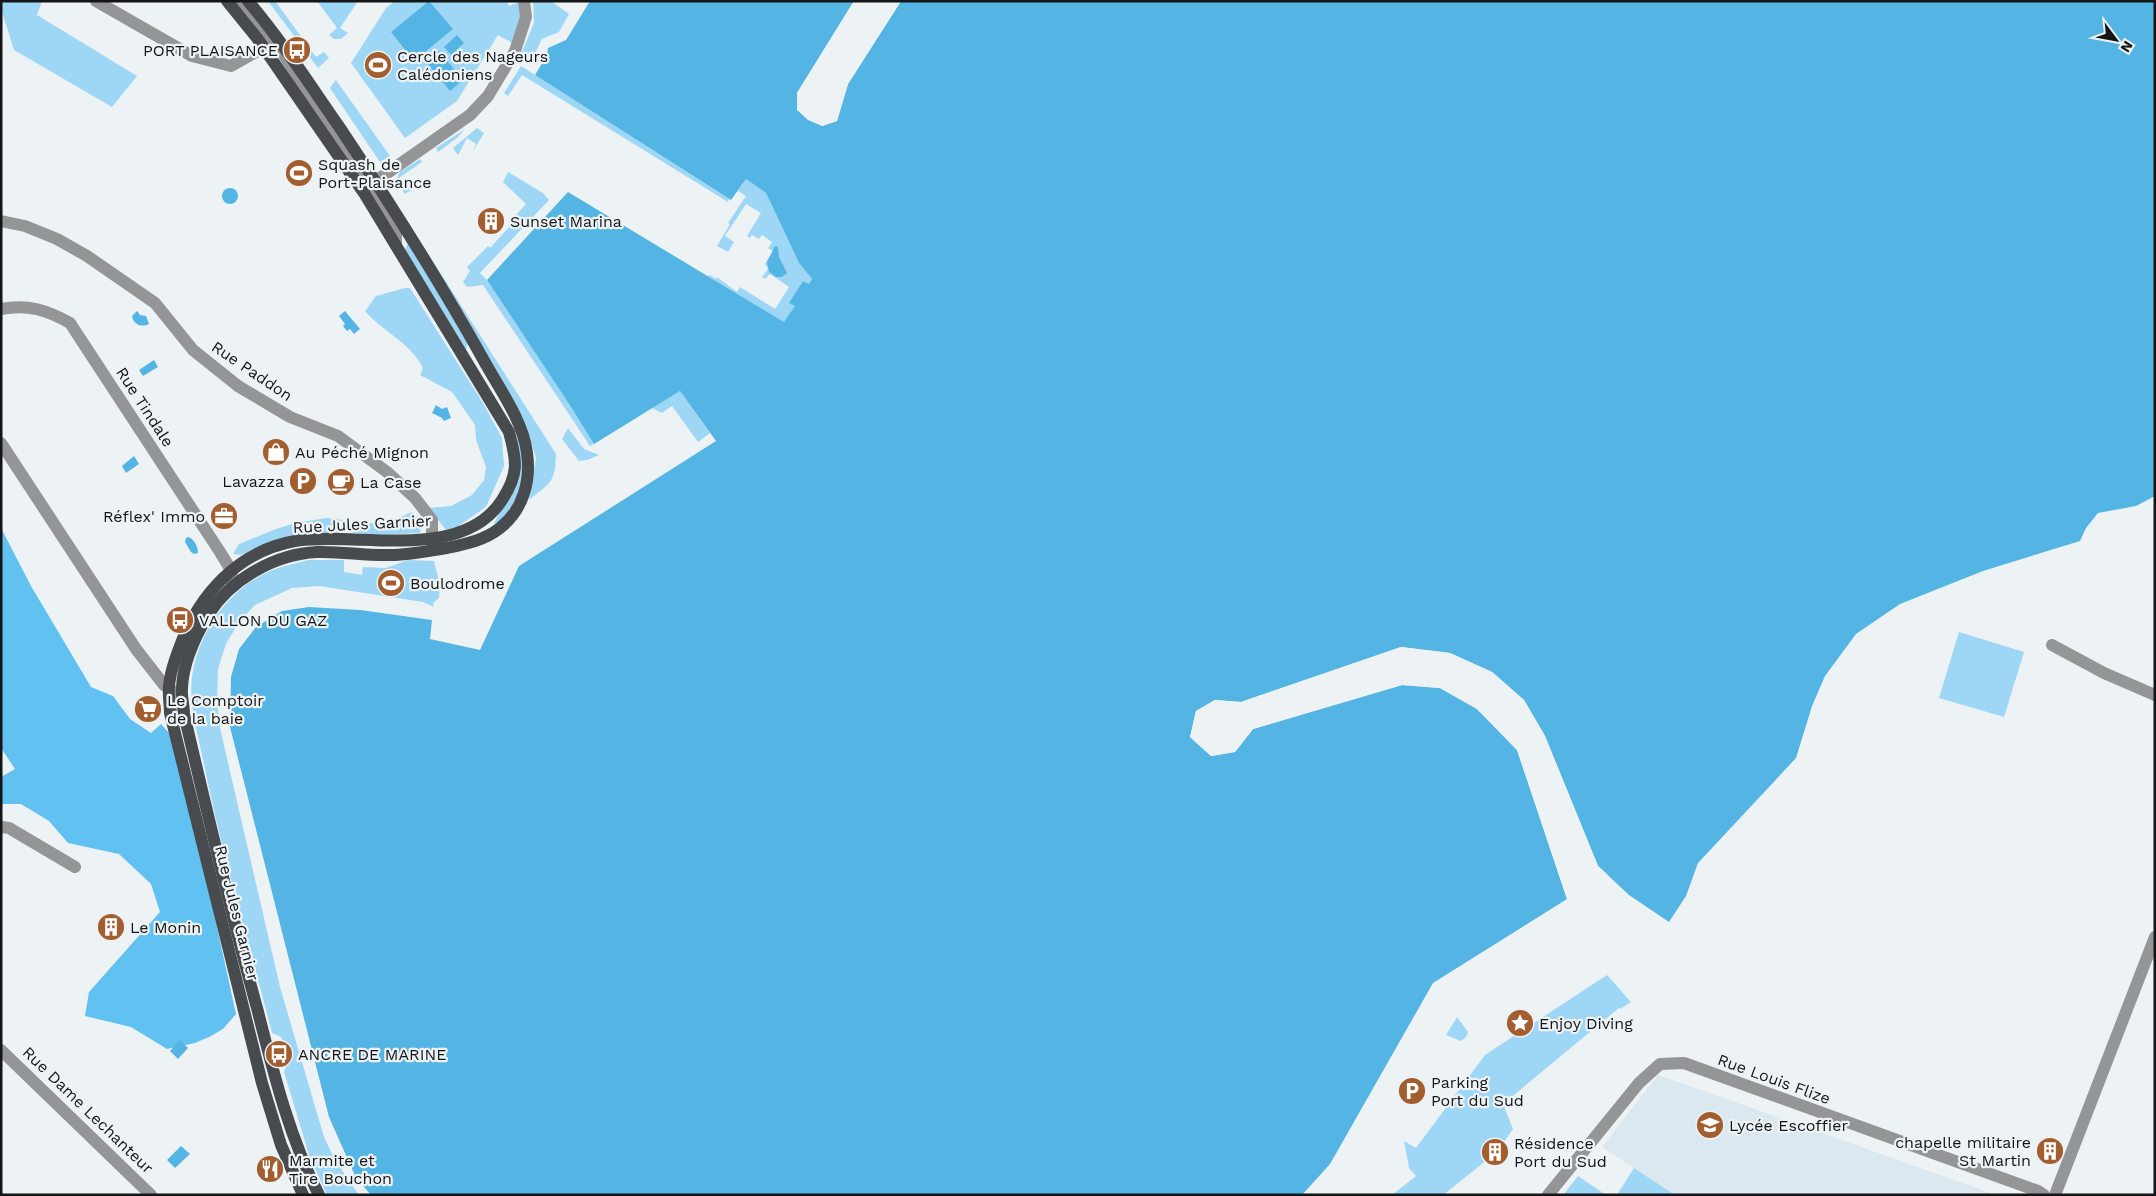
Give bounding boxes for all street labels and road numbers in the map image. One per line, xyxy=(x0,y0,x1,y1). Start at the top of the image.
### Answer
street label: Rue Paddon xyxy=(208,337,296,405)
street label: Rue Tindale xyxy=(112,364,178,450)
street label: Rue Jules Garnier xyxy=(292,511,432,537)
street label: Rue Jules Garnier xyxy=(211,843,263,983)
street label: Rue Dame Lechanteur xyxy=(19,1043,158,1178)
street label: Rue Louis Flize xyxy=(1715,1050,1833,1108)

